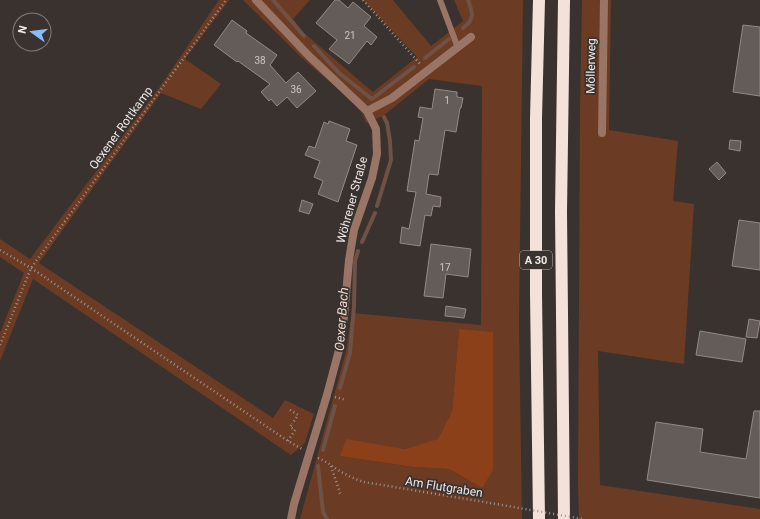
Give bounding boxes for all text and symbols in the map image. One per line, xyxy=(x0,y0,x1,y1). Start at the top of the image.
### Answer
north arrow xyxy=(12,12,52,52)
text: N xyxy=(16,24,30,35)
house number: 21 xyxy=(344,30,356,41)
street label: Möllerweg xyxy=(584,38,598,94)
house number: 38 xyxy=(254,55,266,66)
street label: Oexener Rottkamp xyxy=(86,84,156,172)
house number: 36 xyxy=(290,84,302,95)
house number: 1 xyxy=(444,95,450,106)
street label: Wöhrener Straße xyxy=(334,155,370,245)
road number: A 30 xyxy=(520,251,552,269)
house number: 17 xyxy=(439,262,451,273)
water label: Oexer Bach xyxy=(332,287,351,351)
street label: Am Flutgraben xyxy=(404,474,484,500)

